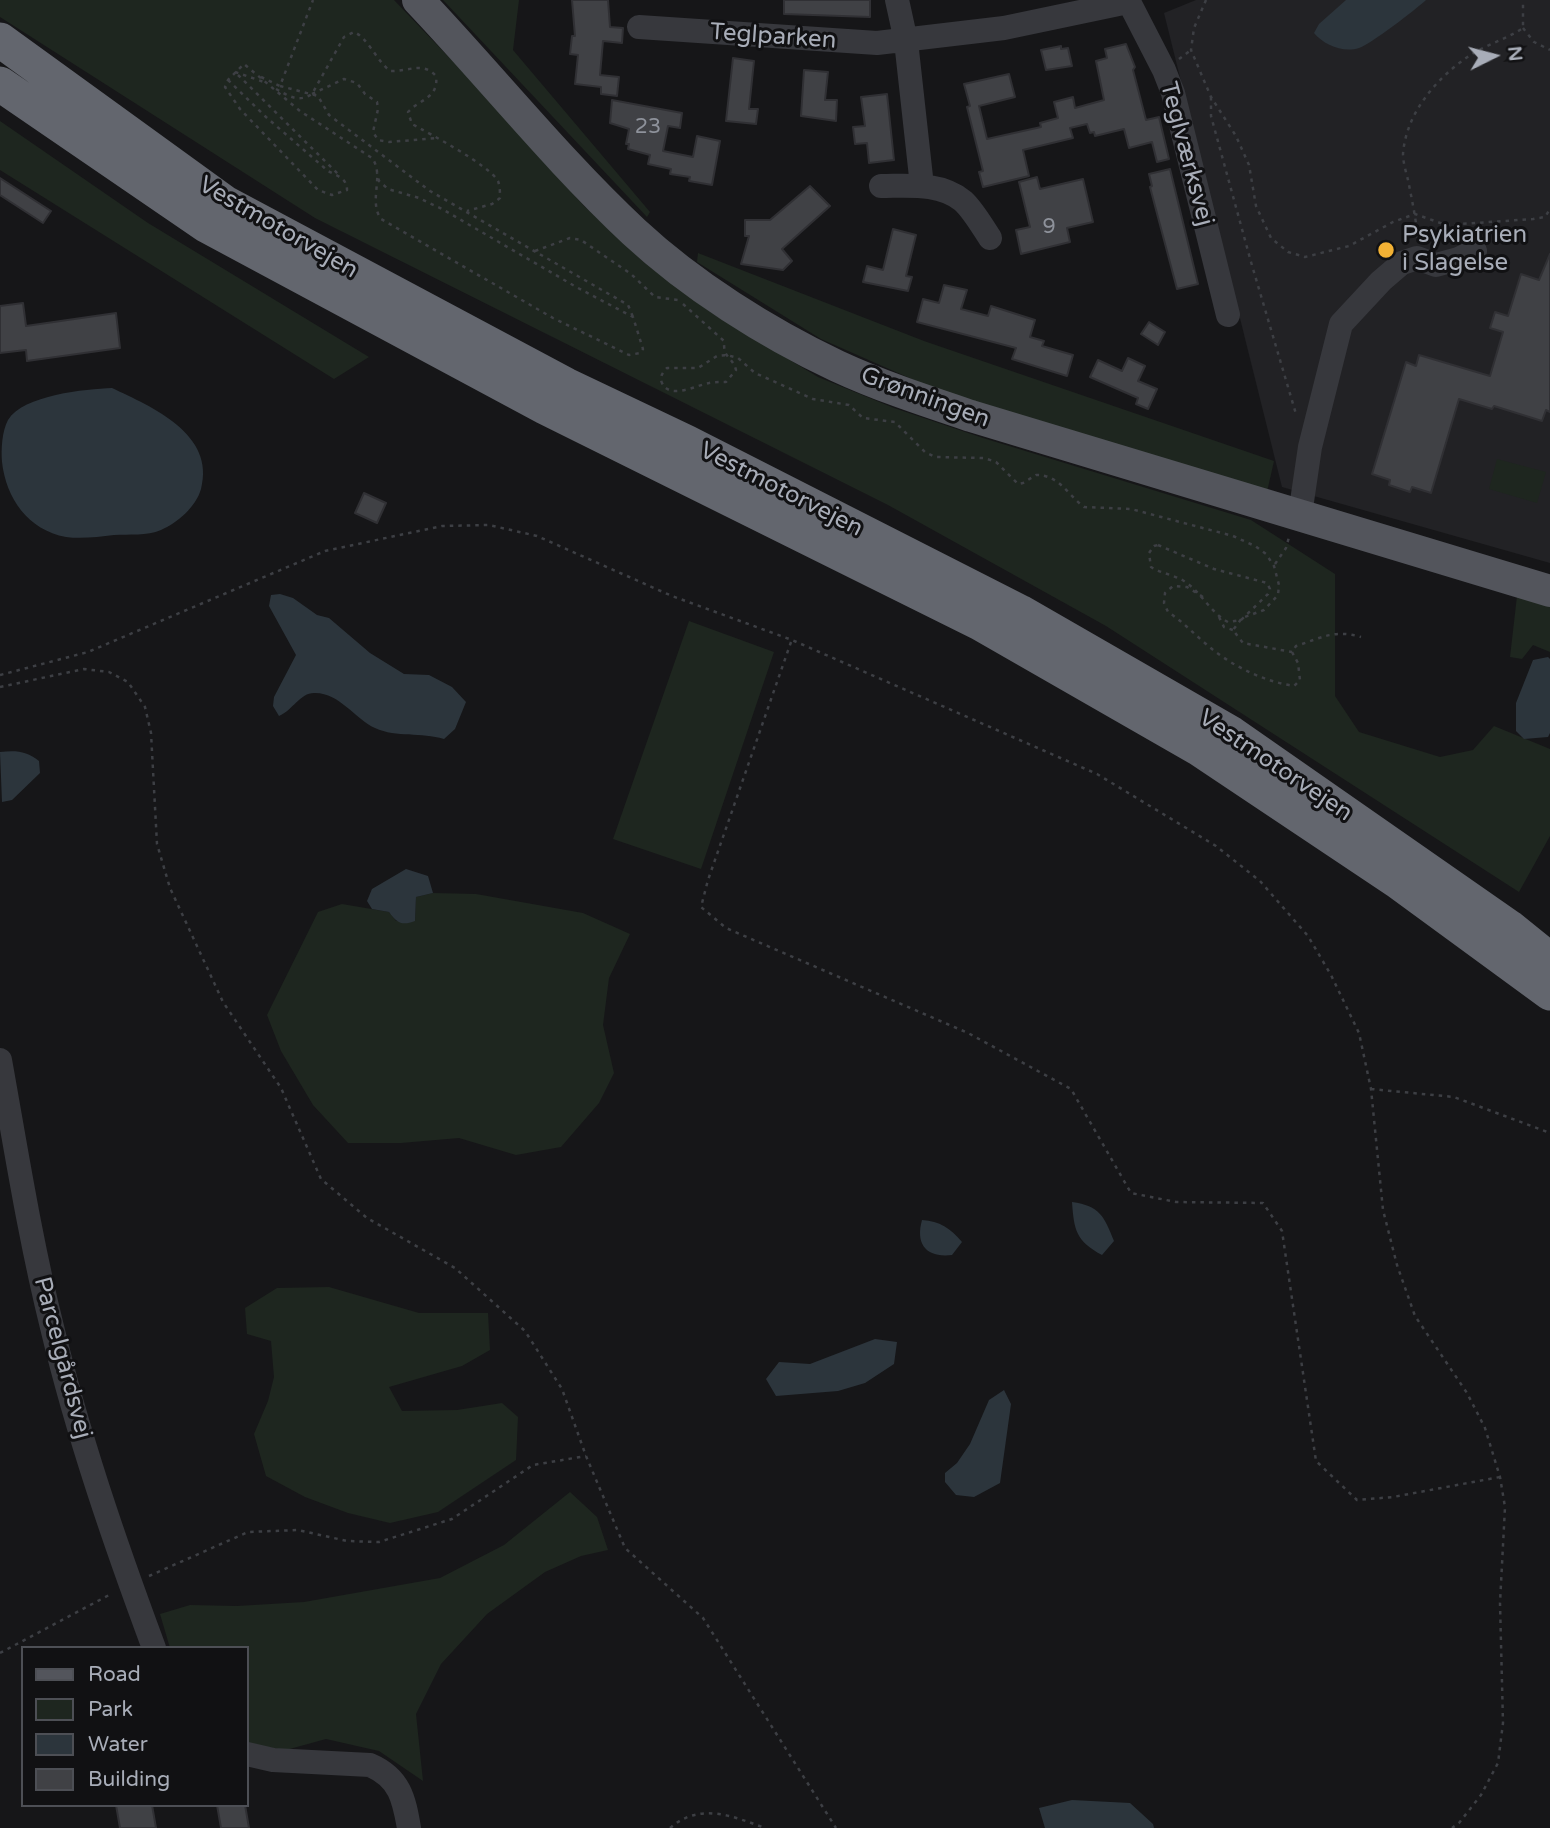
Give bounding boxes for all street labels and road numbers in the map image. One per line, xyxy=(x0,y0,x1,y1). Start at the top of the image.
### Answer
street label: Teglparken xyxy=(709,18,837,56)
street label: Teglværksvej xyxy=(1153,79,1219,229)
street label: Vestmotorvejen xyxy=(193,171,363,285)
street label: Grønningen xyxy=(857,361,993,435)
street label: Vestmotorvejen xyxy=(695,436,867,544)
street label: Vestmotorvejen xyxy=(1193,704,1357,828)
street label: Parcelgårdsvej xyxy=(27,1274,97,1442)

